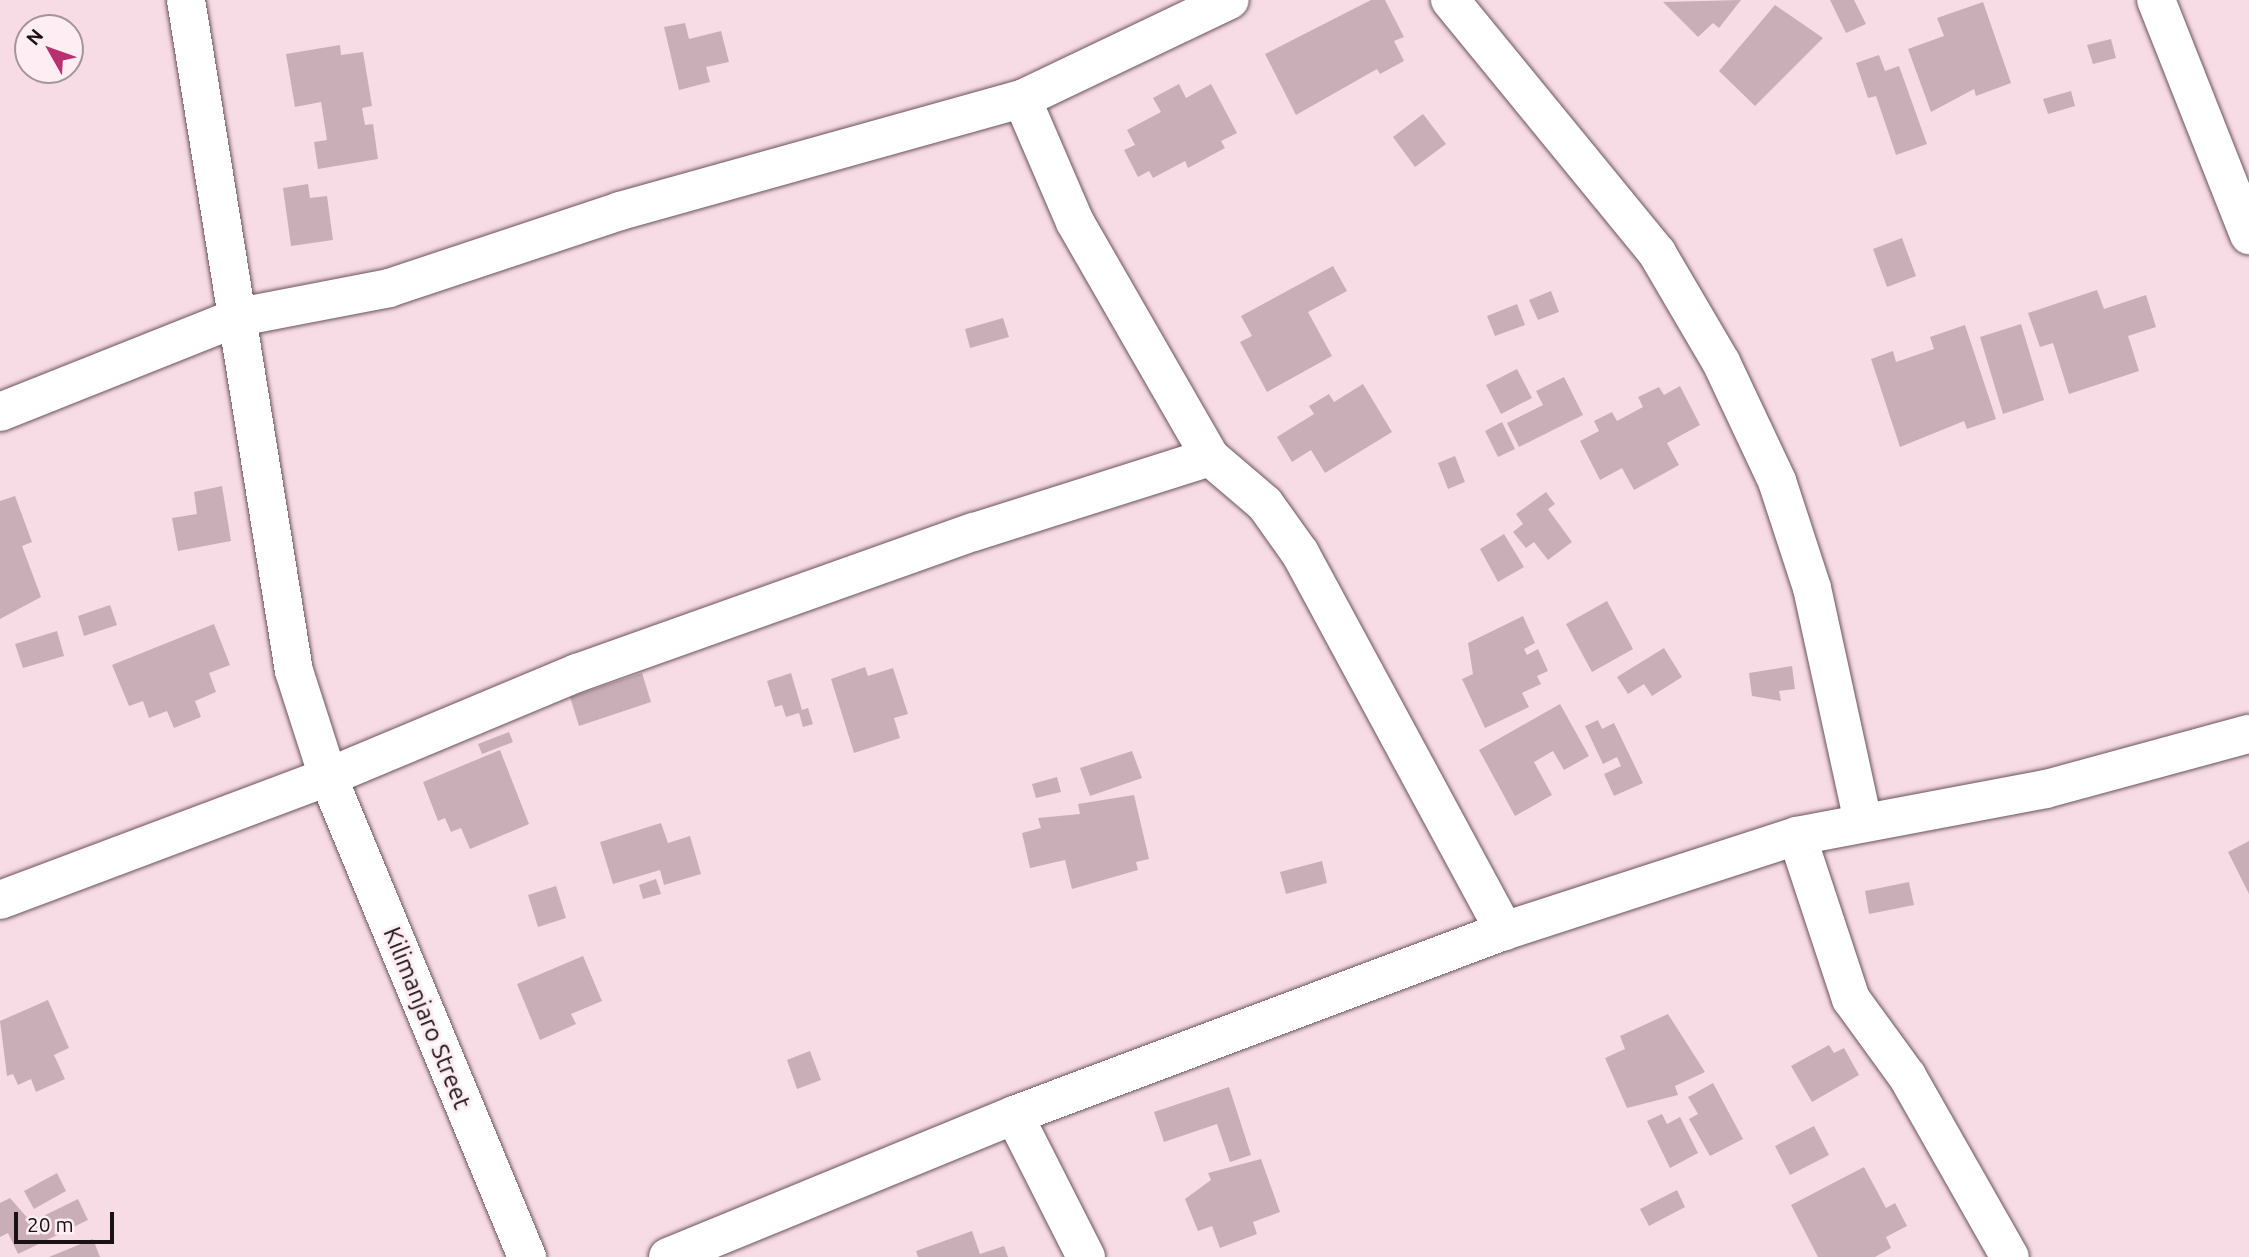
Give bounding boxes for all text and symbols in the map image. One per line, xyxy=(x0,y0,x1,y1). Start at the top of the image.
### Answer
north arrow xyxy=(14,14,84,84)
text: N xyxy=(21,24,47,49)
street label: Kilimanjaro Street xyxy=(377,923,477,1113)
scale bar xyxy=(18,1198,117,1242)
text: 20 m xyxy=(27,1212,74,1236)

